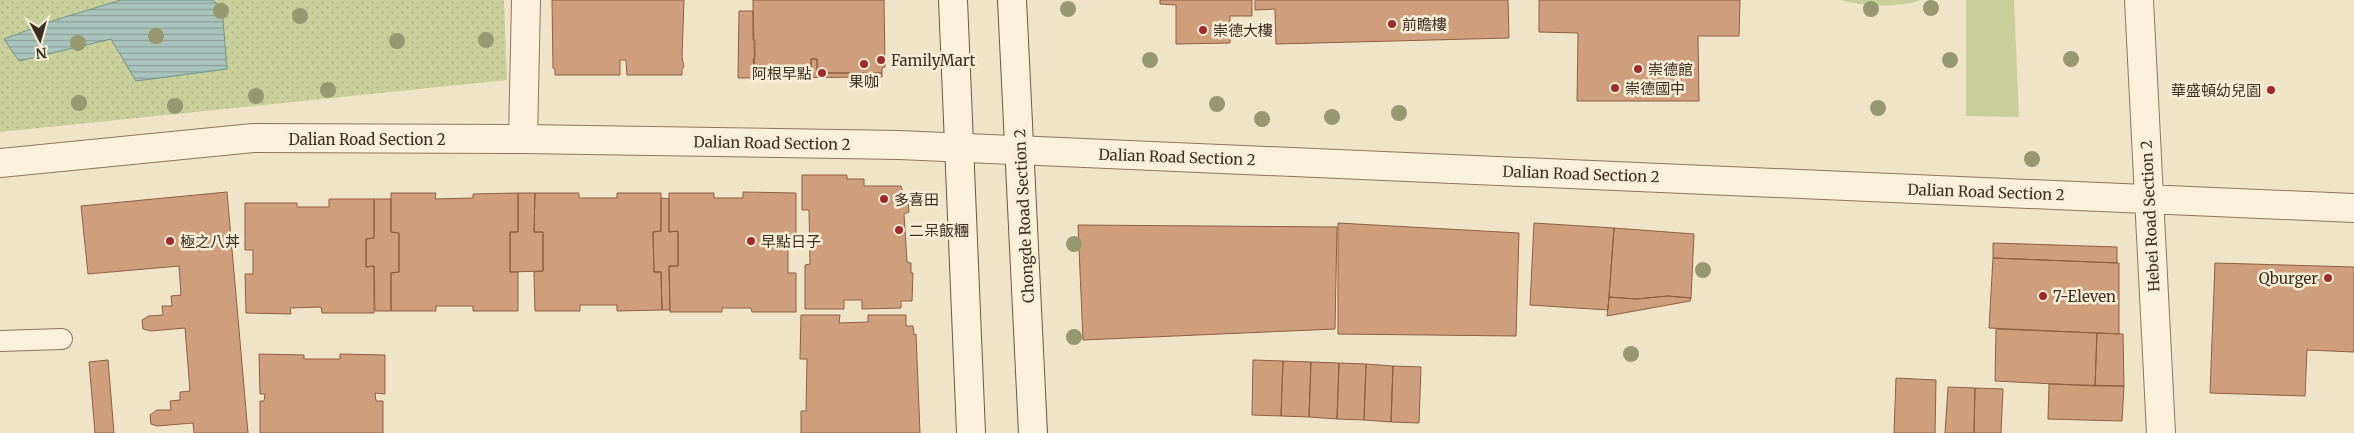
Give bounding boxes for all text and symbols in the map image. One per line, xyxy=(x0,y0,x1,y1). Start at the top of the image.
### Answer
north arrow xyxy=(15,15,65,65)
place label: 前瞻樓 xyxy=(1402,15,1447,34)
marker: 前瞻樓 xyxy=(1386,18,1398,30)
place label: 崇德大樓 xyxy=(1213,21,1273,40)
marker: 崇德大樓 xyxy=(1197,24,1209,36)
text: N xyxy=(35,43,48,62)
place label: FamilyMart xyxy=(891,51,975,70)
marker: FamilyMart xyxy=(875,54,887,66)
marker: 果咖 xyxy=(858,58,870,70)
place label: 崇德館 xyxy=(1648,60,1693,79)
marker: 崇德館 xyxy=(1632,63,1644,75)
place label: 阿根早點 xyxy=(752,64,812,83)
marker: 阿根早點 xyxy=(816,67,828,79)
place label: 果咖 xyxy=(849,72,879,91)
place label: 崇德國中 xyxy=(1625,79,1685,98)
place label: 華盛頓幼兒園 xyxy=(2171,81,2261,100)
marker: 崇德國中 xyxy=(1609,82,1621,94)
marker: 華盛頓幼兒園 xyxy=(2265,84,2277,96)
street label: Chongde Road Section 2 xyxy=(1010,128,1038,304)
street label: Dalian Road Section 2 xyxy=(288,130,446,149)
street label: Dalian Road Section 2 xyxy=(693,132,851,154)
street label: Hebei Road Section 2 xyxy=(2137,140,2163,292)
street label: Dalian Road Section 2 xyxy=(1098,145,1256,169)
street label: Dalian Road Section 2 xyxy=(1502,162,1660,186)
street label: Dalian Road Section 2 xyxy=(1907,180,2065,204)
place label: 多喜田 xyxy=(894,190,939,209)
marker: 多喜田 xyxy=(878,193,890,205)
place label: 二呆飯糰 xyxy=(909,221,969,240)
marker: 二呆飯糰 xyxy=(893,224,905,236)
place label: 極之八丼 xyxy=(180,232,240,251)
place label: 早點日子 xyxy=(761,232,821,251)
marker: 極之八丼 xyxy=(164,235,176,247)
marker: 早點日子 xyxy=(745,235,757,247)
place label: Qburger xyxy=(2259,269,2318,288)
marker: Qburger xyxy=(2322,272,2334,284)
place label: 7-Eleven xyxy=(2053,287,2116,306)
marker: 7-Eleven xyxy=(2037,290,2049,302)

